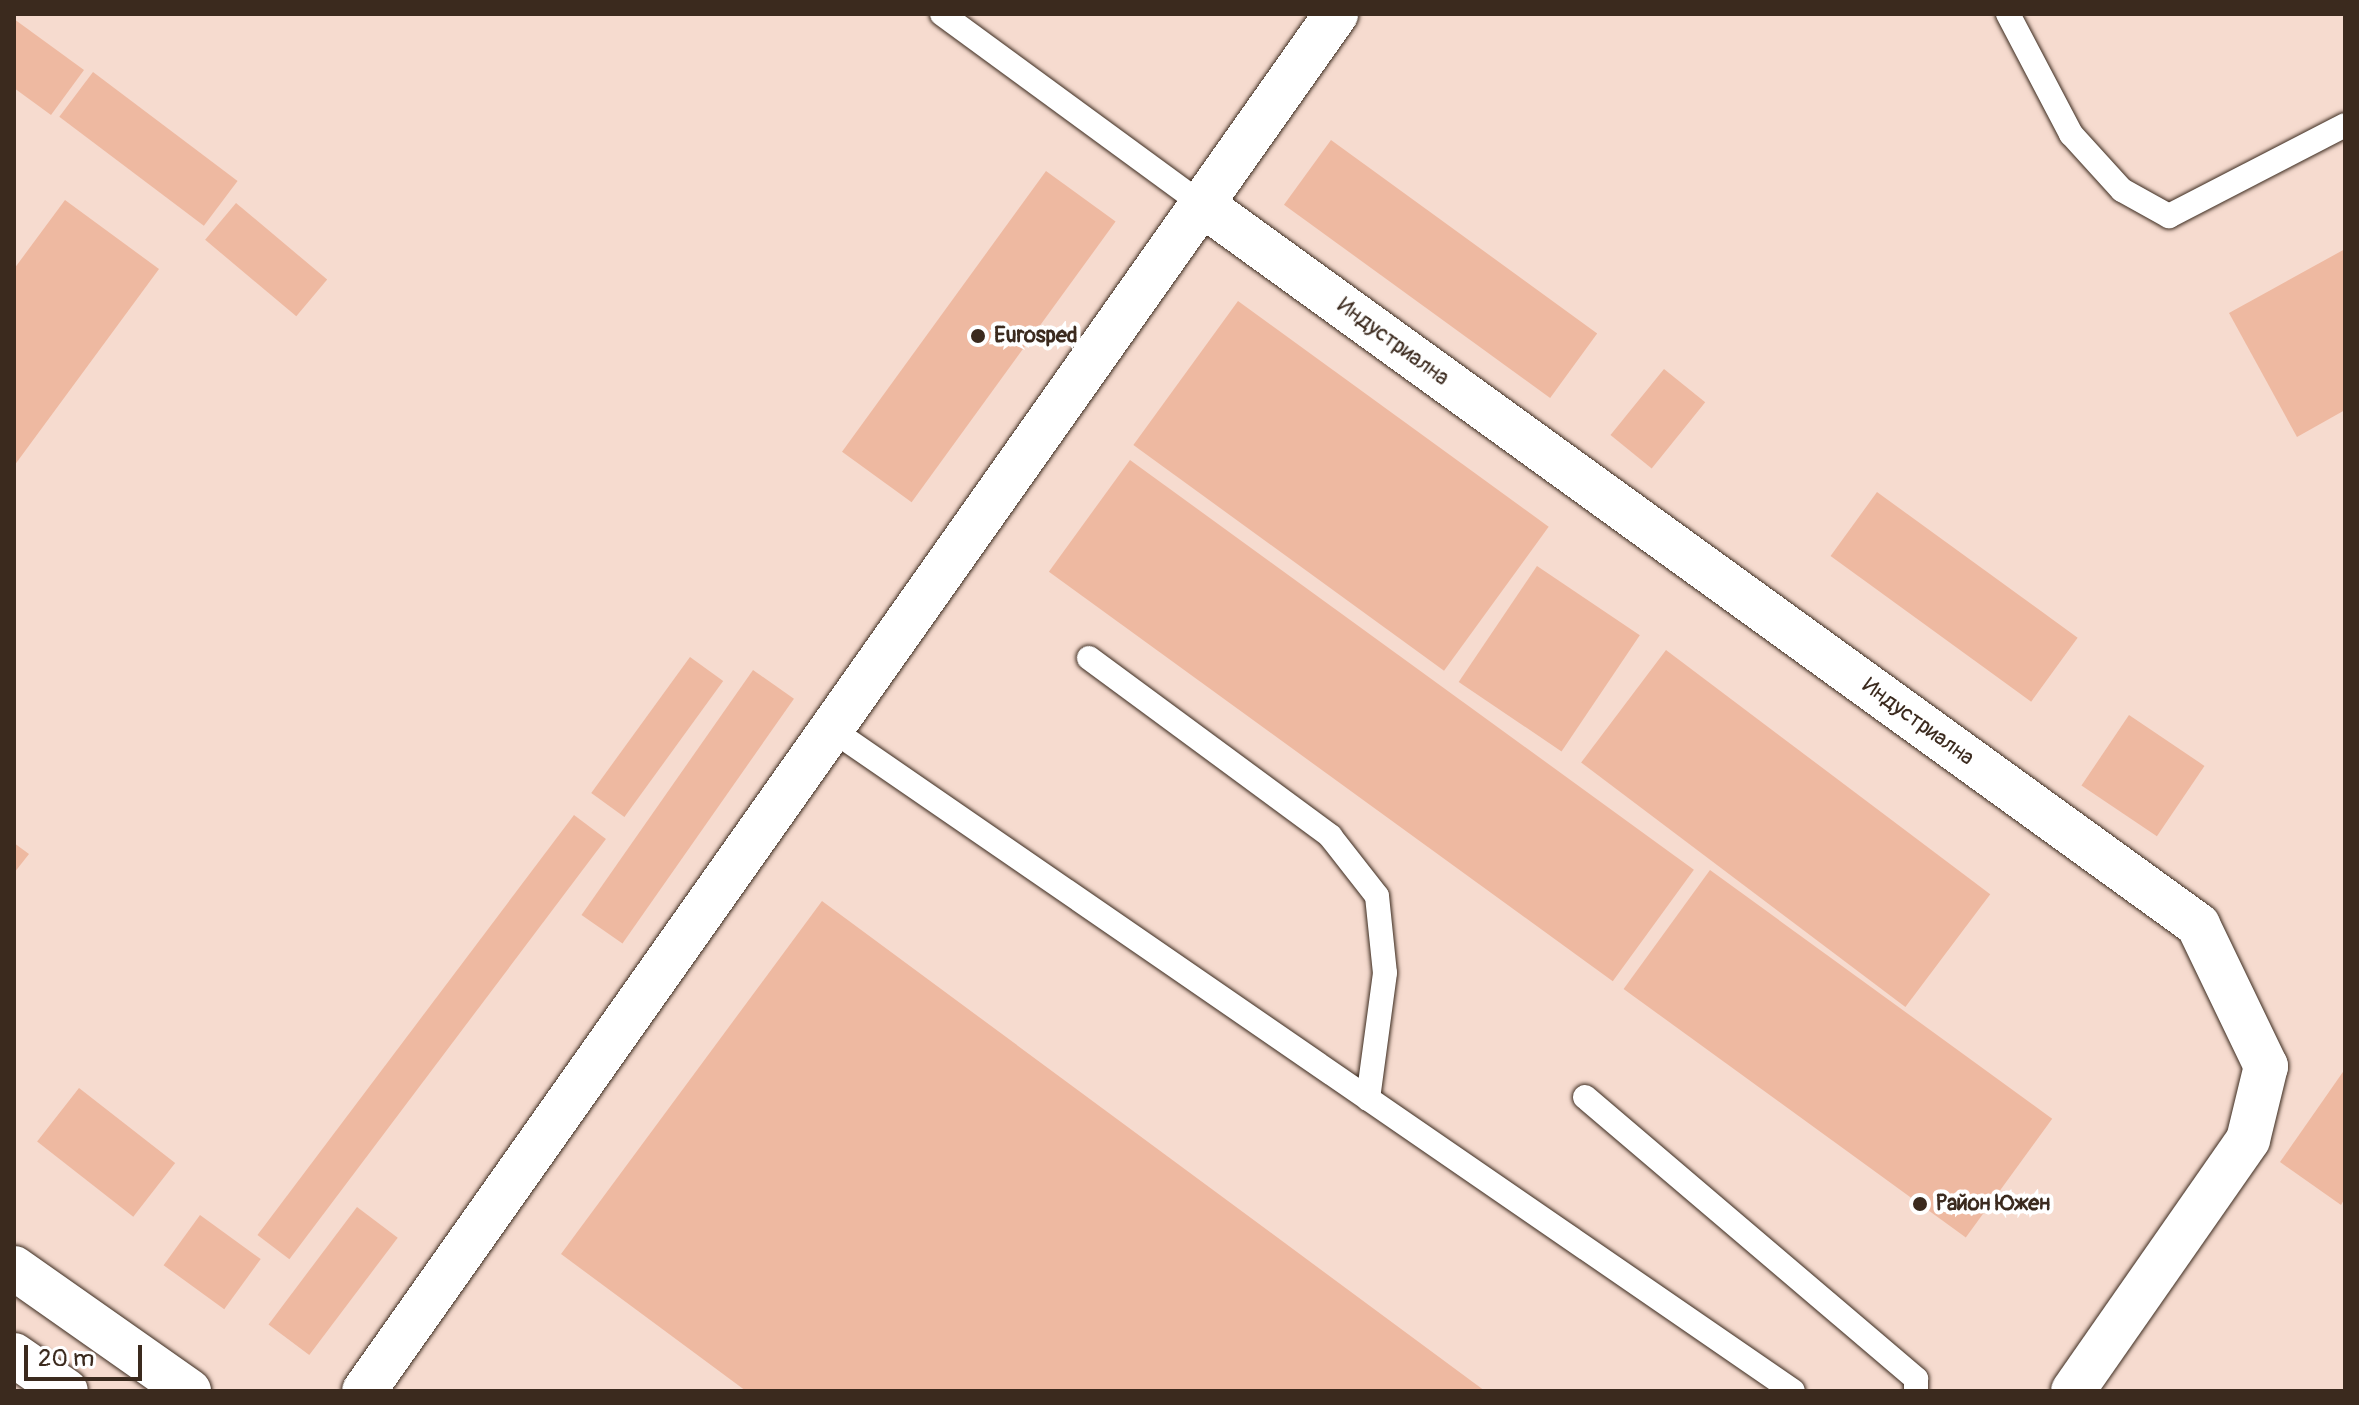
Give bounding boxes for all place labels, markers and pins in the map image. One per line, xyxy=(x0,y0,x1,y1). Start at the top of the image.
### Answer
place label: Eurosped xyxy=(994,323,1078,349)
marker: Eurosped xyxy=(969,327,987,345)
place label: Район Южен xyxy=(1936,1191,2050,1217)
marker: Район Южен xyxy=(1911,1195,1929,1213)

